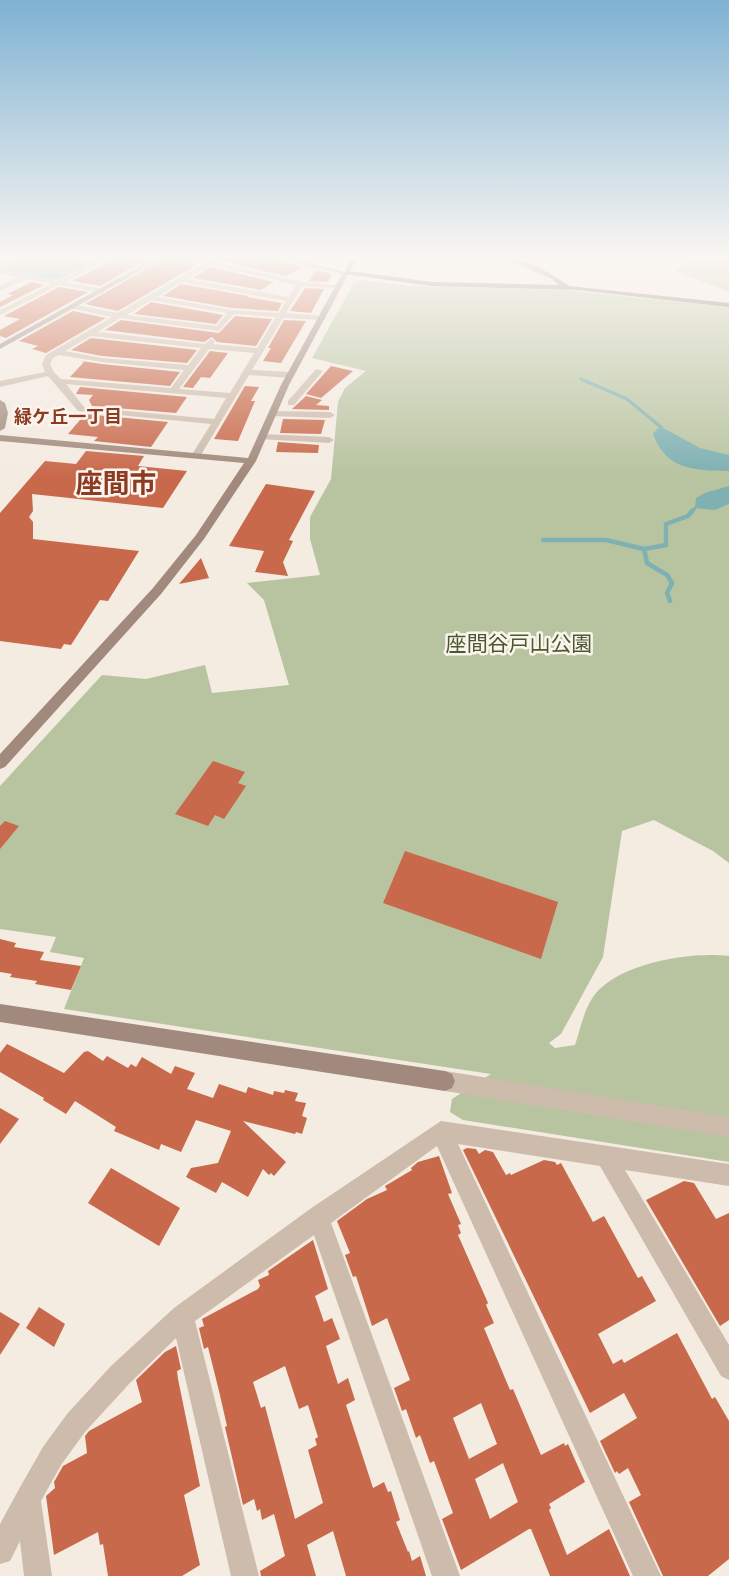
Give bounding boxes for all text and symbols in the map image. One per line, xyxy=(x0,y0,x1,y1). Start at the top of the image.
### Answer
district label: 緑ケ丘一丁目 xyxy=(14,407,122,430)
district label: 座間市 xyxy=(76,469,157,503)
park label: 座間谷戸山公園 xyxy=(446,632,593,659)

